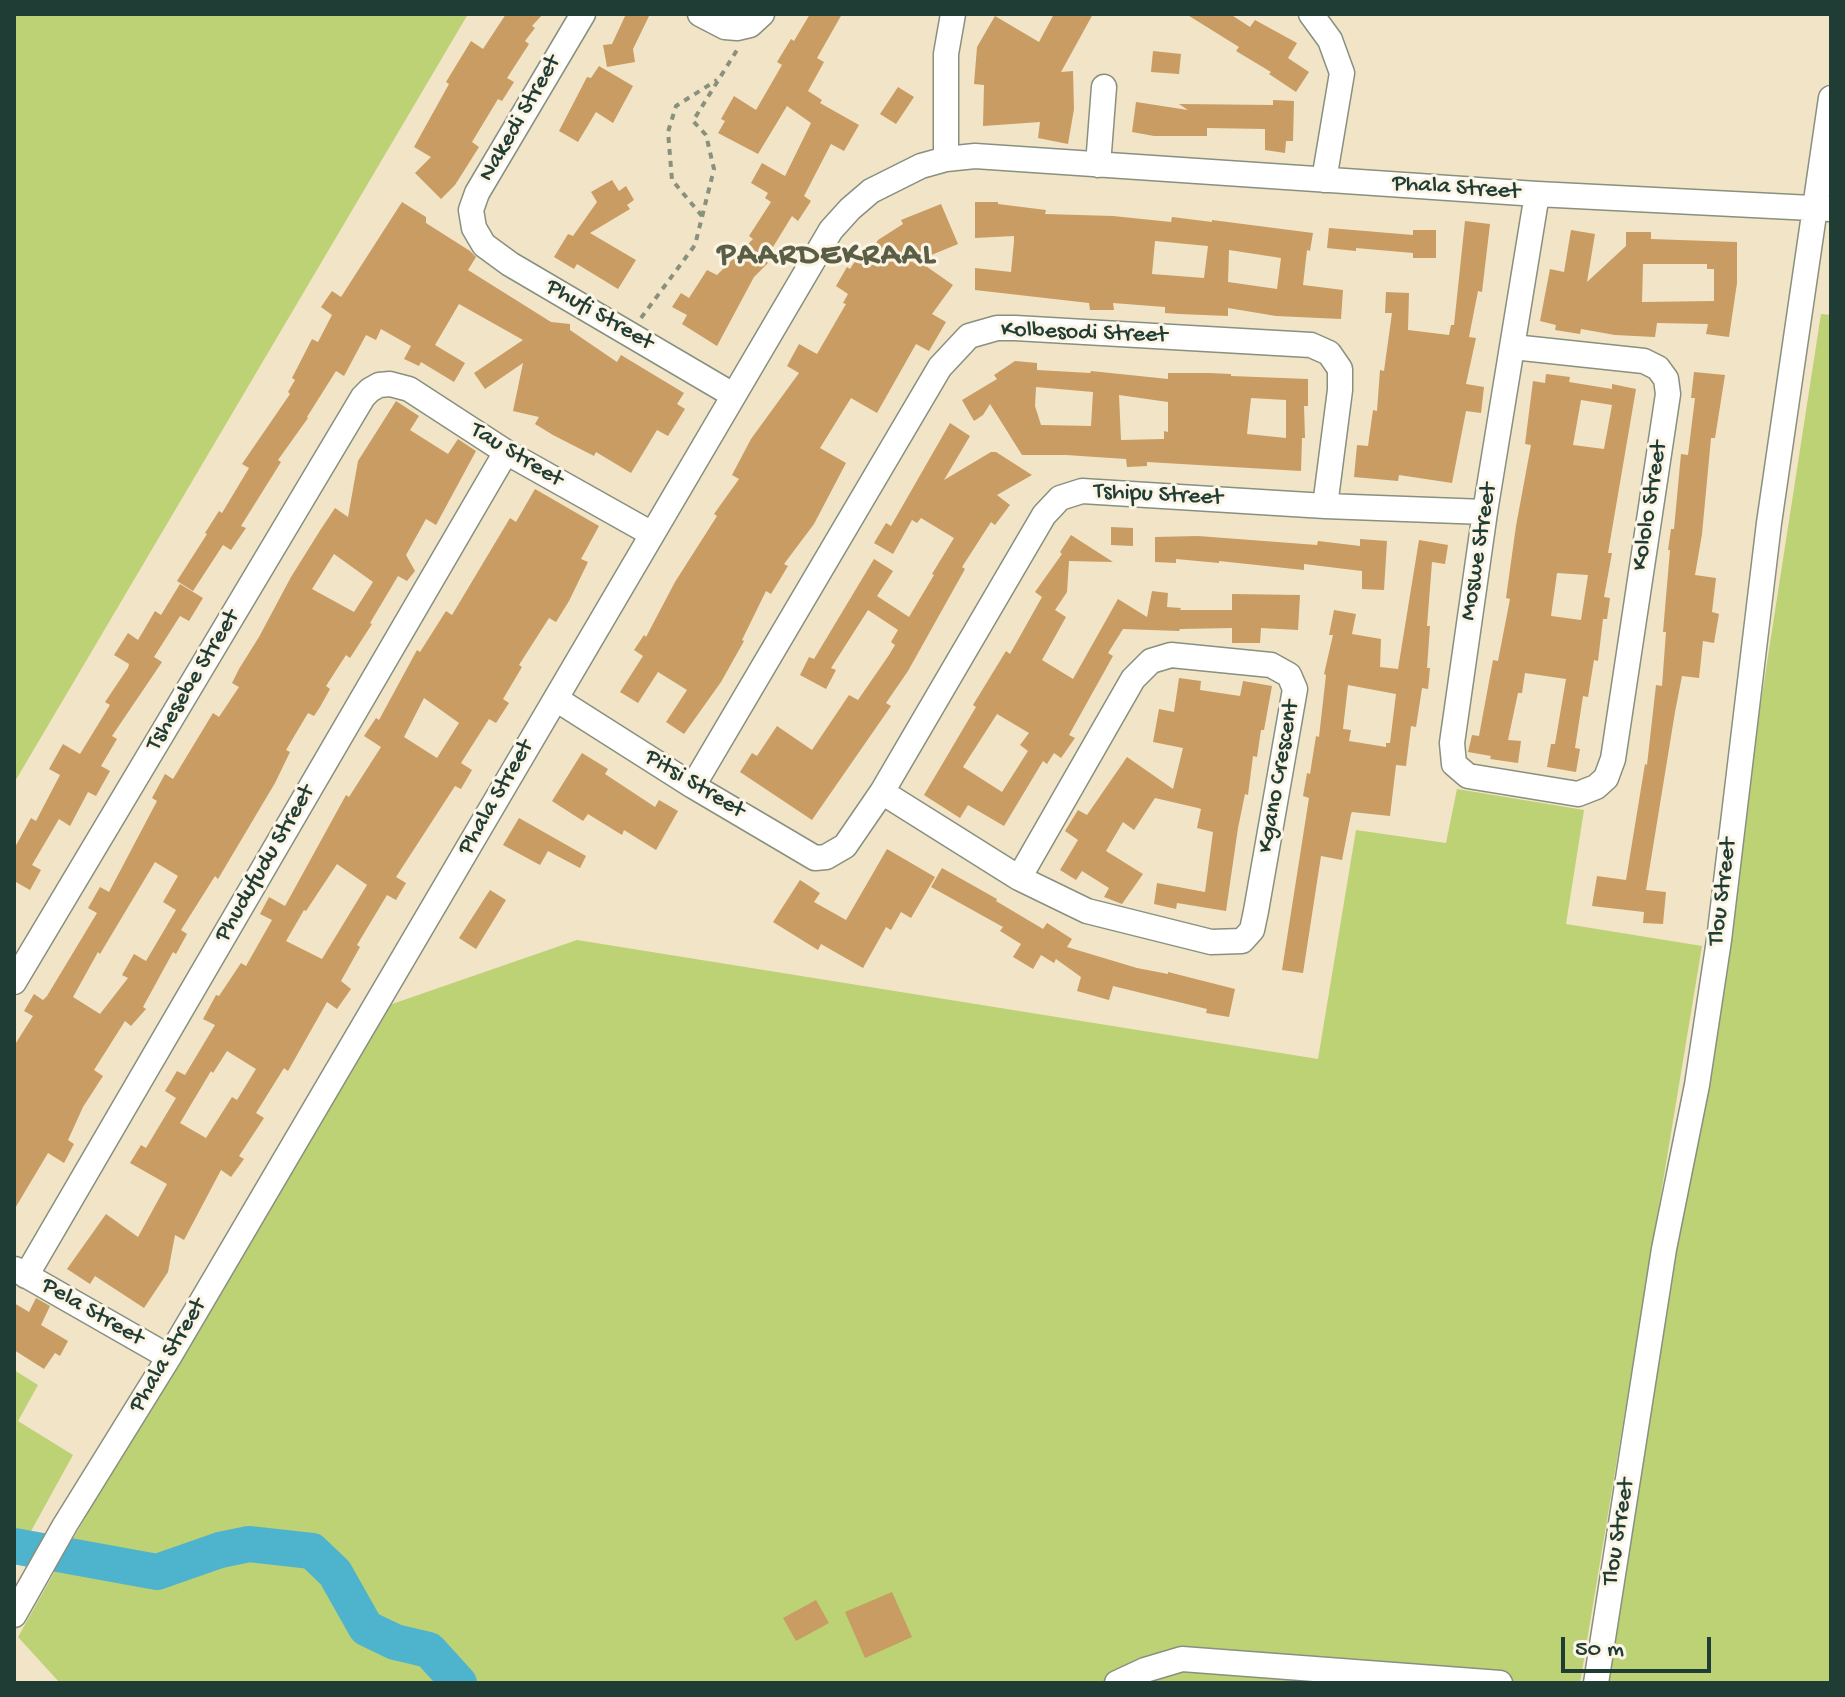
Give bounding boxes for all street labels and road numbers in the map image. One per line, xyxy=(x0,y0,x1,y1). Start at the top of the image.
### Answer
street label: Nakedi Street xyxy=(473,51,569,187)
street label: Phala Street xyxy=(1391,170,1521,208)
street label: Phufi Street xyxy=(540,274,658,358)
street label: Kolbesodi Street xyxy=(1000,317,1168,351)
street label: Tau Street xyxy=(464,417,568,495)
street label: Kololo Street xyxy=(1627,439,1675,573)
street label: Tshipu Street xyxy=(1093,478,1223,514)
street label: Moswe Street xyxy=(1455,481,1505,623)
street label: Tshesebe Street xyxy=(141,605,247,757)
street label: Kgano Crescent xyxy=(1252,699,1308,855)
street label: Phala Street xyxy=(453,735,541,861)
street label: Pitsi Street xyxy=(639,744,749,826)
street label: Phudufudu Street xyxy=(209,780,323,948)
street label: Tlou Street xyxy=(1703,837,1745,947)
street label: Pela Street xyxy=(35,1272,149,1354)
street label: Phala Street xyxy=(124,1294,214,1418)
street label: Tlou Street xyxy=(1597,1476,1643,1588)

